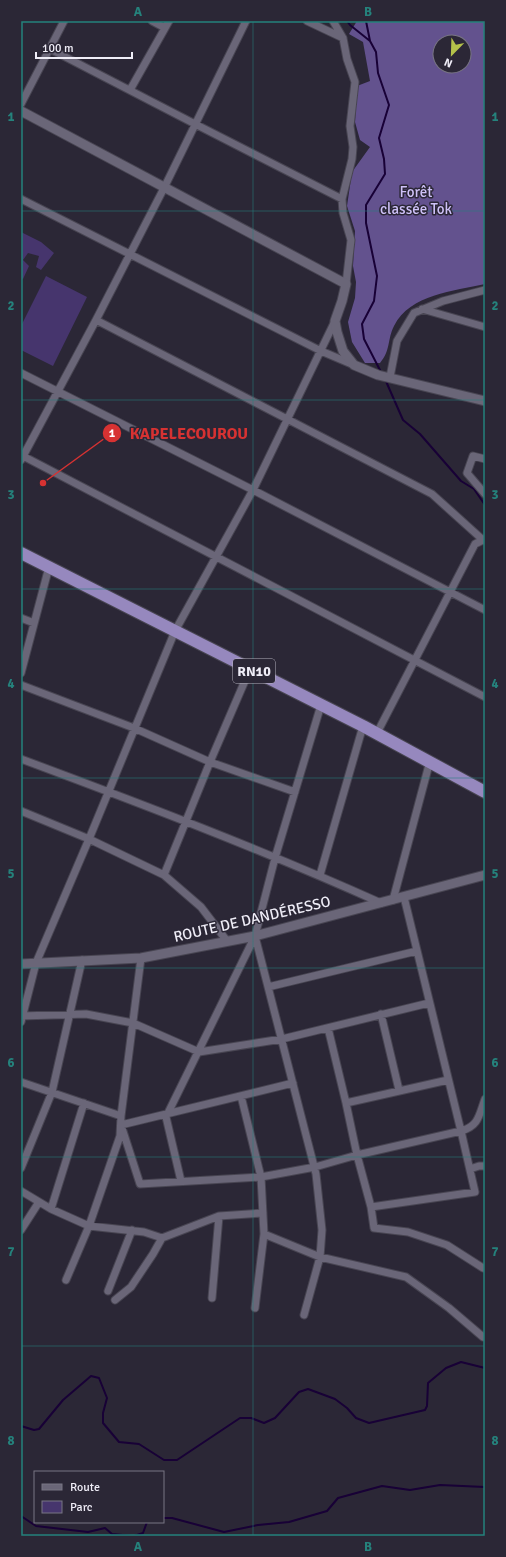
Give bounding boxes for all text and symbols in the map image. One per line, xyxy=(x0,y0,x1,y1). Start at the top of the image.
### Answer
text: A xyxy=(134,4,143,20)
text: B xyxy=(364,4,372,20)
scale bar xyxy=(36,34,132,60)
north arrow xyxy=(432,34,472,74)
text: 100 m xyxy=(42,41,74,56)
text: N xyxy=(442,55,454,70)
text: 1 xyxy=(7,109,15,125)
text: 1 xyxy=(491,109,499,125)
park label: Forêt classée Tok xyxy=(380,183,452,218)
text: 2 xyxy=(7,298,15,314)
text: 2 xyxy=(491,298,499,314)
callout: KAPELECOUROU xyxy=(102,419,257,447)
text: KAPELECOUROU xyxy=(130,424,248,444)
text: 1 xyxy=(109,426,116,441)
text: 3 xyxy=(7,487,15,503)
text: 3 xyxy=(491,487,499,503)
road number: RN10 xyxy=(233,659,275,683)
text: 4 xyxy=(7,676,15,692)
text: 4 xyxy=(491,676,499,692)
text: 5 xyxy=(7,866,15,882)
text: 5 xyxy=(491,866,499,882)
street label: ROUTE DE DANDÉRESSO xyxy=(172,891,332,946)
text: 6 xyxy=(7,1055,15,1071)
text: 6 xyxy=(491,1055,499,1071)
text: 7 xyxy=(7,1244,15,1260)
text: 7 xyxy=(491,1244,499,1260)
text: 8 xyxy=(7,1433,15,1449)
text: 8 xyxy=(491,1433,499,1449)
legend xyxy=(34,1471,164,1523)
text: Route xyxy=(70,1480,100,1495)
text: Parc xyxy=(70,1500,93,1515)
text: A xyxy=(134,1539,143,1555)
text: B xyxy=(364,1539,372,1555)

